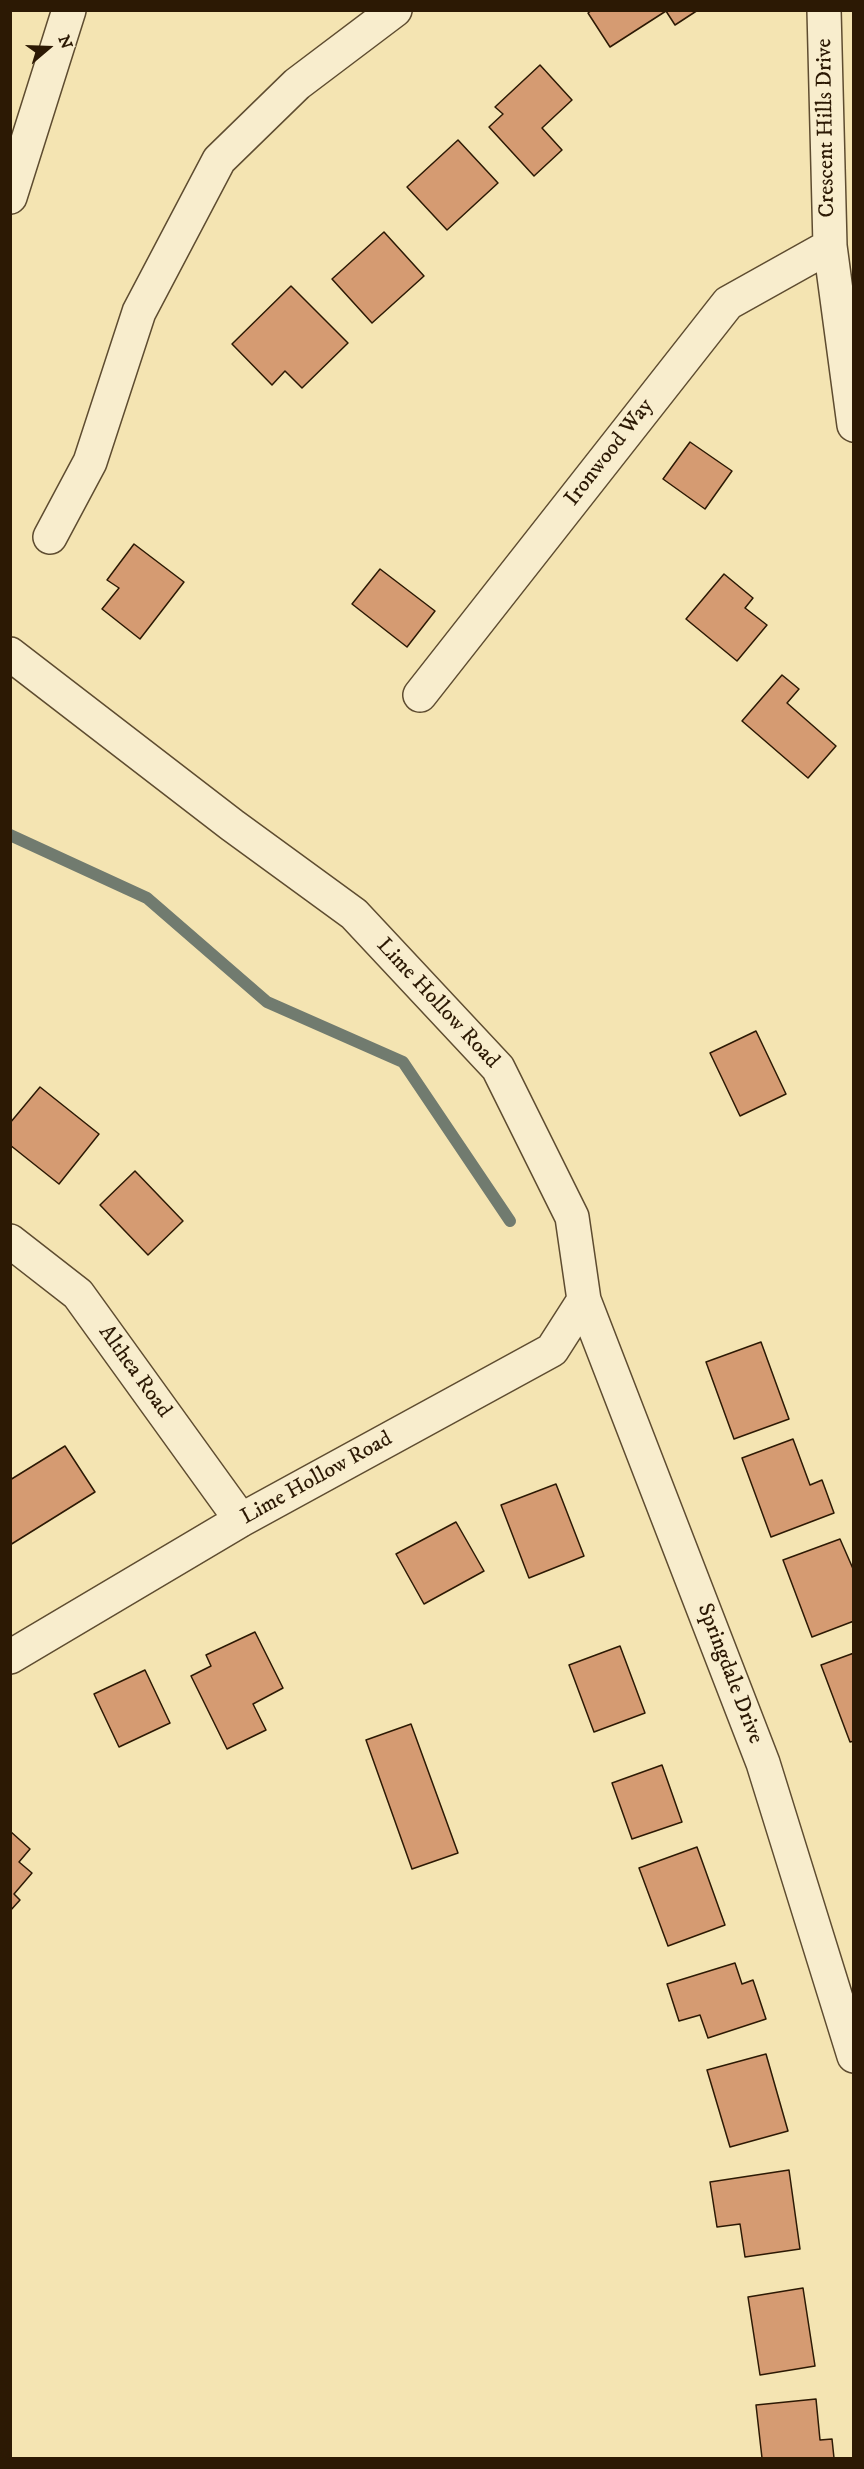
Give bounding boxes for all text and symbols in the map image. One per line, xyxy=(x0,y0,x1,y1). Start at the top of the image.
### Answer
north arrow xyxy=(18,18,78,78)
text: N xyxy=(53,33,77,52)
street label: Crescent Hills Drive xyxy=(812,38,842,218)
street label: Ironwood Way xyxy=(560,394,660,512)
street label: Lime Hollow Road xyxy=(370,933,504,1075)
street label: Althea Road xyxy=(92,1321,176,1423)
street label: Lime Hollow Road xyxy=(237,1427,397,1531)
street label: Springdale Drive xyxy=(690,1600,768,1748)

